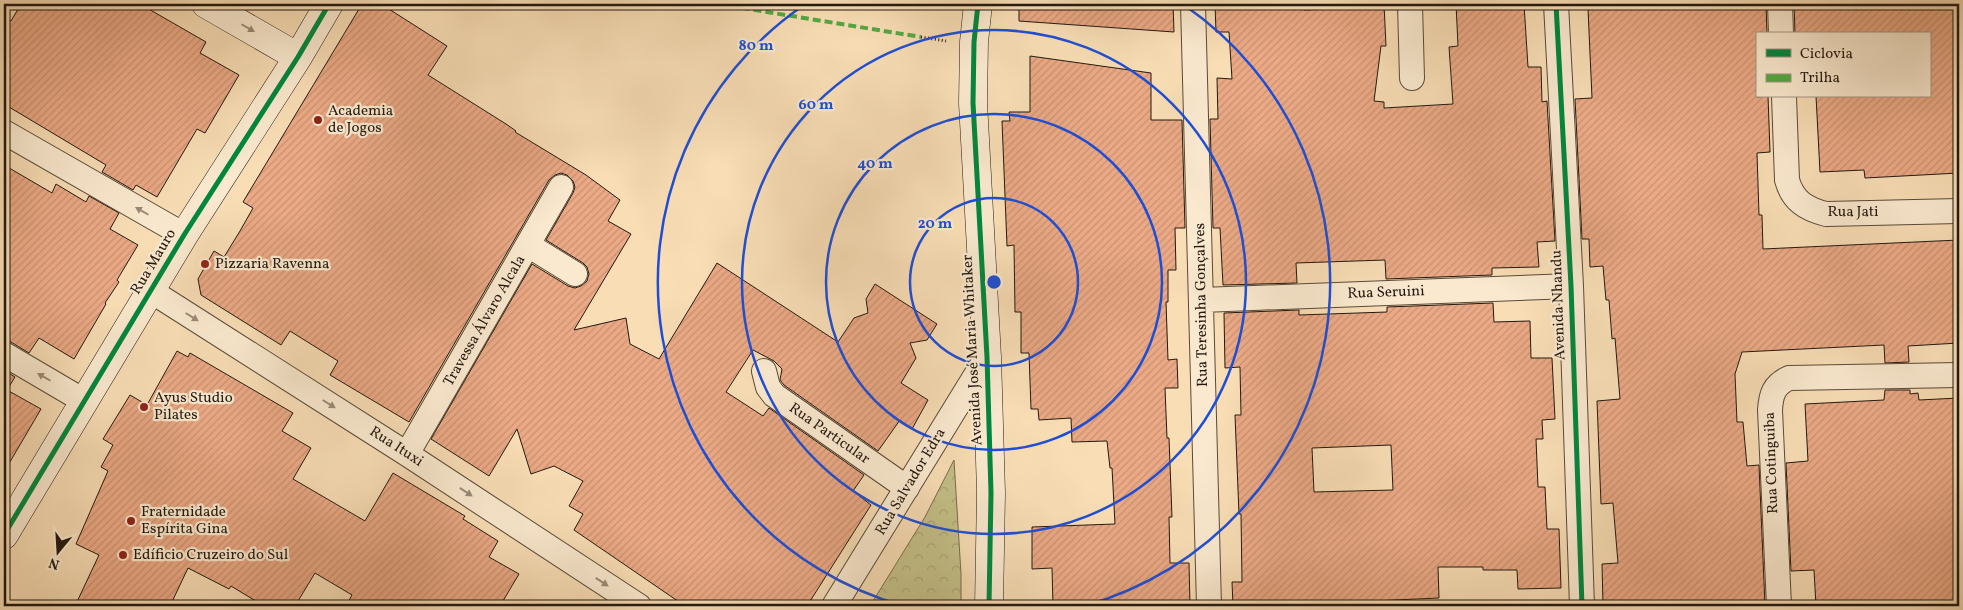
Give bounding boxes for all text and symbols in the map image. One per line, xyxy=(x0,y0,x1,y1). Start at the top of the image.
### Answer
one-way arrow xyxy=(242,24,255,33)
legend xyxy=(1756,32,1930,98)
text: 80 m xyxy=(739,36,774,57)
text: Ciclovia xyxy=(1800,44,1853,65)
text: Trilha xyxy=(1800,68,1840,89)
text: 60 m xyxy=(799,95,834,116)
place label: Academia de Jogos xyxy=(328,101,393,139)
marker: Academia de Jogos xyxy=(312,114,324,126)
text: 40 m xyxy=(857,154,893,175)
street label: Rua Jati xyxy=(1827,202,1879,223)
one-way arrow xyxy=(135,207,149,216)
text: 20 m xyxy=(918,214,953,235)
street label: Rua Teresinha Gonçalves xyxy=(1190,223,1214,387)
street label: Rua Mauro xyxy=(126,225,182,299)
street label: Avenida Nhandu xyxy=(1547,249,1571,361)
street label: Travessa Álvaro Alcala xyxy=(439,251,531,391)
place label: Pizzaria Ravenna xyxy=(215,254,330,275)
street label: Avenida José Maria Whitaker xyxy=(958,254,988,446)
marker: Pizzaria Ravenna xyxy=(199,258,211,270)
centre of rings xyxy=(985,273,1003,291)
street label: Rua Seruini xyxy=(1347,281,1425,305)
one-way arrow xyxy=(185,313,199,322)
one-way arrow xyxy=(37,373,51,382)
place label: Ayus Studio Pilates xyxy=(154,388,233,426)
street label: Rua Particular xyxy=(784,398,874,470)
one-way arrow xyxy=(323,400,336,409)
marker: Ayus Studio Pilates xyxy=(138,401,150,413)
street label: Rua Cotinguiba xyxy=(1760,412,1784,514)
street label: Rua Ituxi xyxy=(365,422,427,472)
street label: Rua Salvador Edra xyxy=(871,424,951,540)
one-way arrow xyxy=(459,488,473,497)
place label: Fraternidade Espírita Gina xyxy=(141,502,228,540)
marker: Fraternidade Espírita Gina xyxy=(125,515,137,527)
north arrow xyxy=(32,528,82,578)
place label: Edíficio Cruzeiro do Sul xyxy=(133,545,288,566)
marker: Edíficio Cruzeiro do Sul xyxy=(117,549,129,561)
text: N xyxy=(47,552,62,574)
one-way arrow xyxy=(595,577,609,586)

